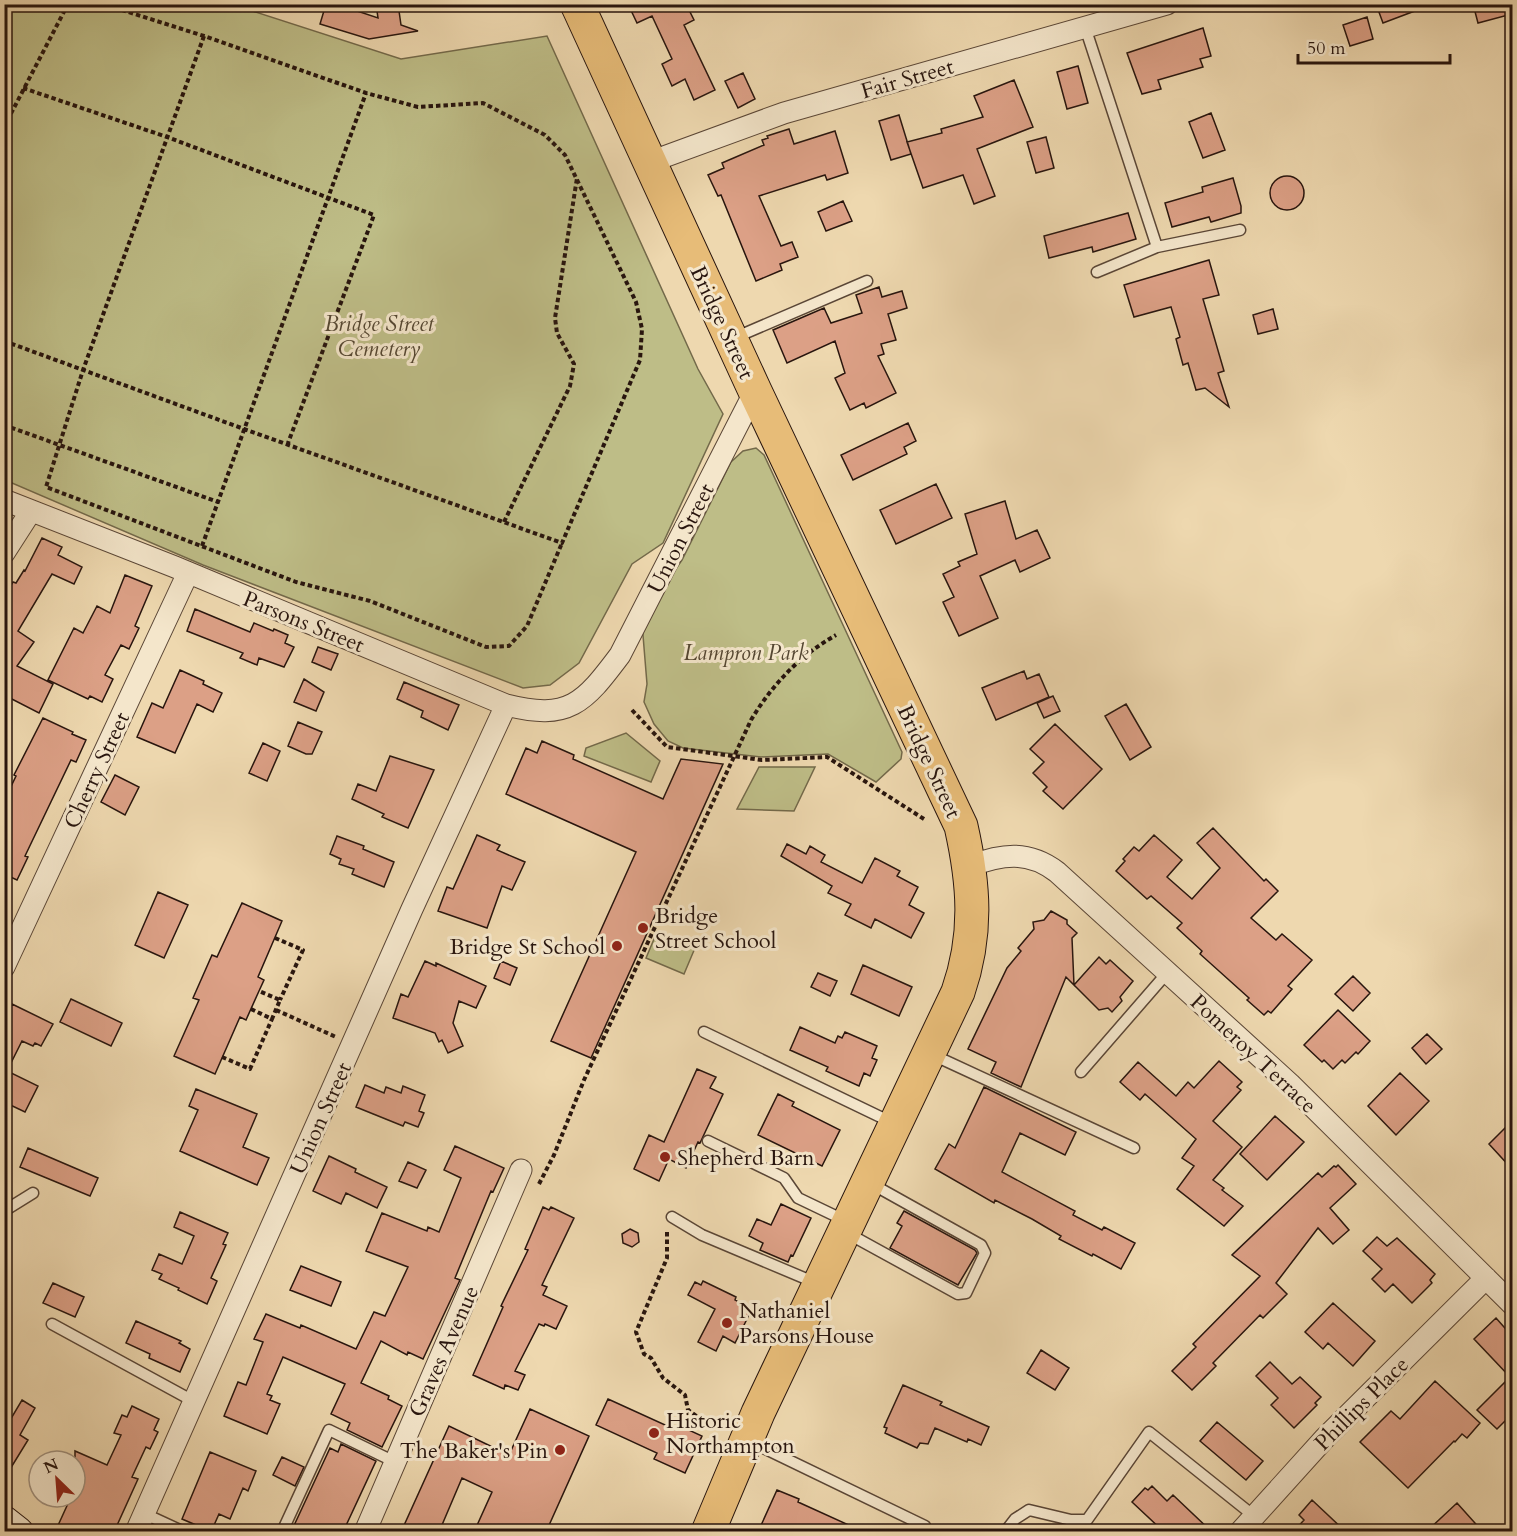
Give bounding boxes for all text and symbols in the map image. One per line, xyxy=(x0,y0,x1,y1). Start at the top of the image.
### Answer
scale bar xyxy=(1298,27,1450,65)
text: 50 m xyxy=(1307,36,1346,61)
street label: Fair Street xyxy=(857,51,957,106)
street label: Bridge Street xyxy=(683,261,761,384)
park label: Bridge Street Cemetery xyxy=(324,309,435,364)
street label: Union Street xyxy=(640,478,721,599)
street label: Parsons Street xyxy=(238,584,369,660)
park label: Lampron Park xyxy=(683,638,809,668)
street label: Bridge Street xyxy=(890,700,968,823)
street label: Cherry Street xyxy=(57,707,137,834)
place label: Bridge Street School xyxy=(655,901,777,956)
marker: Bridge Street School xyxy=(636,921,650,935)
place label: Bridge St School xyxy=(450,932,605,962)
marker: Bridge St School xyxy=(610,939,624,953)
street label: Pomeroy Terrace xyxy=(1184,987,1323,1120)
street label: Union Street xyxy=(283,1058,359,1179)
place label: Shepherd Barn xyxy=(677,1143,815,1173)
marker: Shepherd Barn xyxy=(658,1150,672,1164)
street label: Graves Avenue xyxy=(402,1281,486,1422)
place label: Nathaniel Parsons House xyxy=(739,1296,874,1351)
marker: Nathaniel Parsons House xyxy=(720,1316,734,1330)
street label: Phillips Place xyxy=(1308,1350,1415,1457)
place label: Historic Northampton xyxy=(666,1406,795,1461)
marker: Historic Northampton xyxy=(647,1426,661,1440)
place label: The Baker's Pin xyxy=(400,1436,548,1466)
marker: The Baker's Pin xyxy=(553,1443,567,1457)
north arrow xyxy=(27,1449,87,1509)
text: N xyxy=(40,1453,62,1479)

